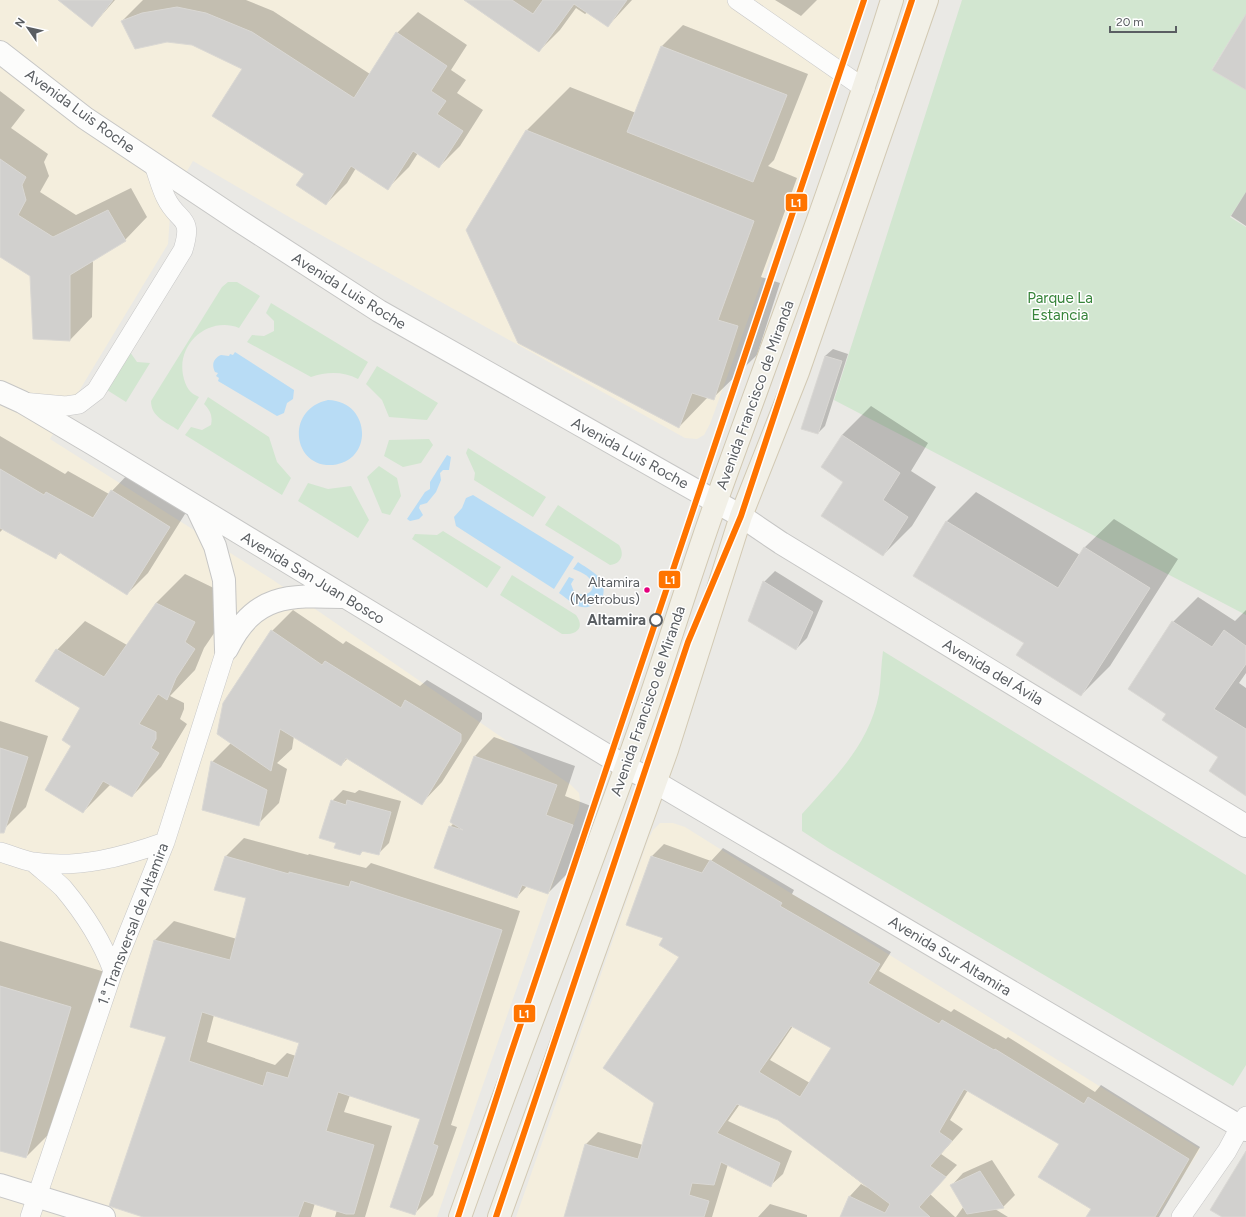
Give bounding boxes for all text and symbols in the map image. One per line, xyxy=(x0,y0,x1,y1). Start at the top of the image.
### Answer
north arrow xyxy=(8,8,48,48)
scale bar xyxy=(1110,8,1176,34)
text: 20 m xyxy=(1116,15,1144,29)
text: N xyxy=(12,16,28,30)
street label: Avenida Luis Roche xyxy=(22,65,138,157)
line badge: L1 xyxy=(785,193,808,212)
text: L1 xyxy=(791,197,801,210)
street label: Avenida Luis Roche xyxy=(289,249,409,333)
park label: Parque La Estancia xyxy=(1027,289,1093,324)
street label: Avenida Francisco de Miranda xyxy=(712,298,798,492)
street label: Avenida Luis Roche xyxy=(568,413,692,493)
street label: Avenida San Juan Bosco xyxy=(238,528,388,628)
line badge: L1 xyxy=(658,570,681,589)
place label: Altamira (Metrobus) xyxy=(570,574,640,608)
text: L1 xyxy=(665,574,675,587)
marker: Altamira (Metrobus) xyxy=(642,585,652,595)
street label: Avenida Francisco de Miranda xyxy=(607,603,689,799)
place label: Altamira xyxy=(587,611,646,629)
marker: Altamira xyxy=(649,613,663,627)
street label: Avenida del Ávila xyxy=(940,635,1046,709)
street label: 1.ª Transversal de Altamira xyxy=(94,840,172,1008)
street label: Avenida Sur Altamira xyxy=(885,912,1015,1000)
line badge: L1 xyxy=(513,1004,536,1023)
text: L1 xyxy=(519,1008,529,1021)

